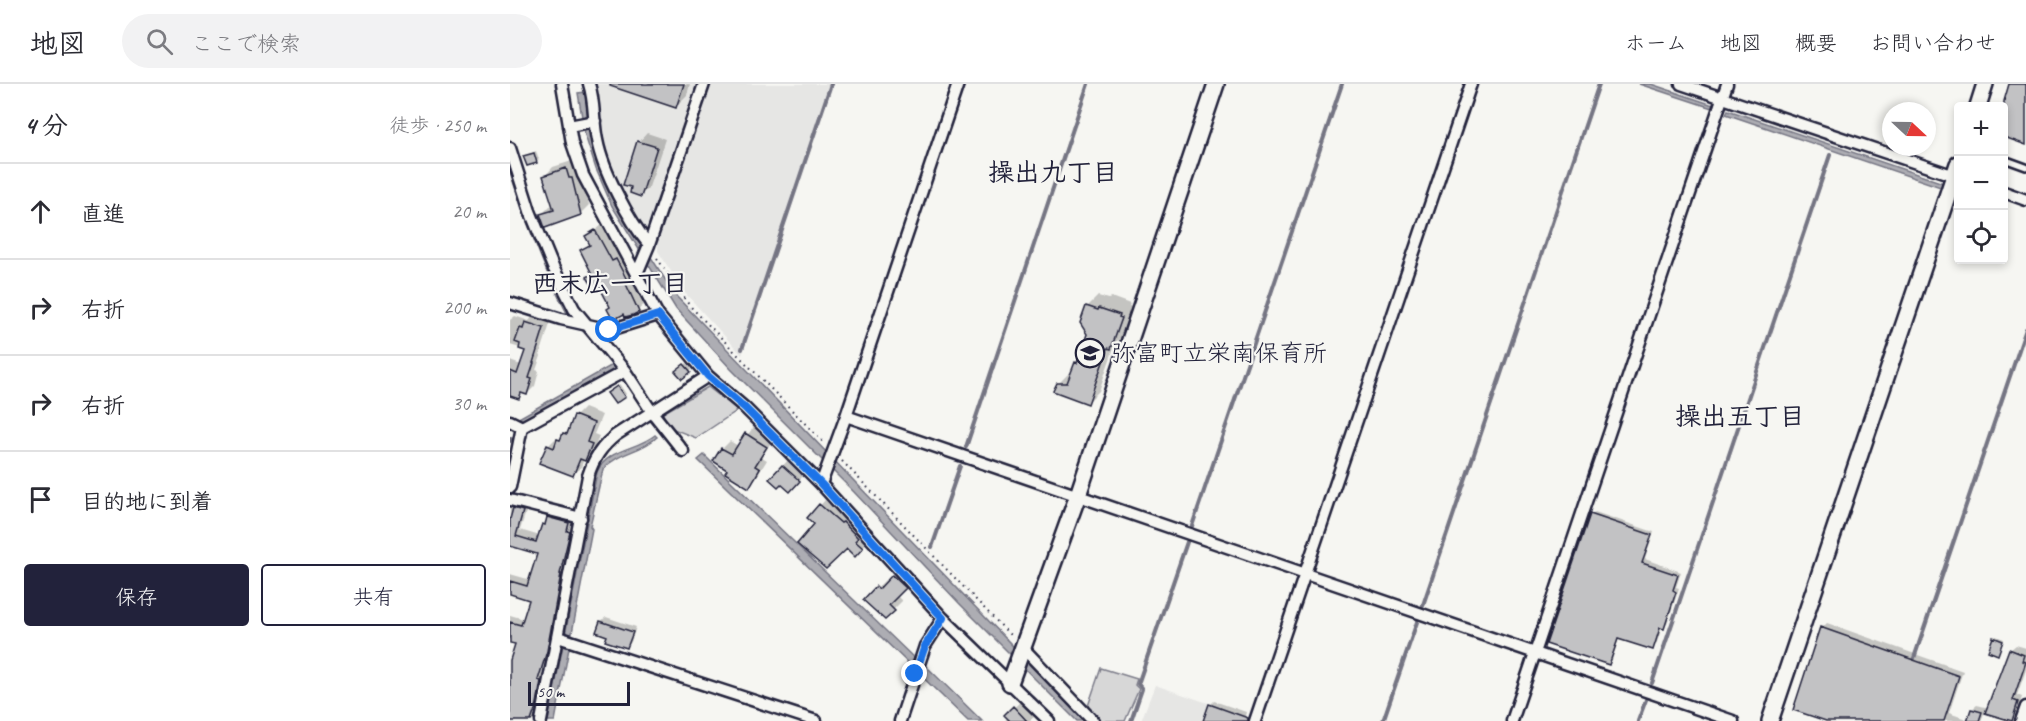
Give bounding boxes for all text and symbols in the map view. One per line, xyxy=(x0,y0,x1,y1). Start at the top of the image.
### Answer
search box xyxy=(122,14,542,68)
icon: search xyxy=(143,25,176,58)
text: 地図 xyxy=(30,26,86,61)
text: ここで検索 xyxy=(191,30,301,58)
text: ホーム xyxy=(1625,30,1687,56)
text: 地図 xyxy=(1720,30,1762,56)
text: 概要 xyxy=(1795,30,1837,56)
text: お問い合わせ xyxy=(1870,30,1996,56)
north arrow xyxy=(1882,102,1936,156)
map controls xyxy=(1954,102,2008,264)
button: + xyxy=(1954,102,2008,156)
text: 4 分 xyxy=(24,109,68,142)
text: 徒歩 · 250 m xyxy=(390,113,486,138)
district label: 操出九丁目 xyxy=(988,156,1118,189)
button: − xyxy=(1954,156,2008,210)
icon: ahead xyxy=(24,195,57,228)
text: 20 m xyxy=(452,199,486,224)
text: 直進 xyxy=(81,200,125,228)
button: locate xyxy=(1954,210,2008,264)
district label: 西末広一丁目 xyxy=(532,267,688,300)
icon: right xyxy=(24,291,57,324)
text: 200 m xyxy=(443,295,486,320)
text: 右折 xyxy=(81,296,125,324)
route start xyxy=(595,316,621,342)
school or university icon: 弥富町立栄南保育所 xyxy=(1074,337,1106,369)
place label: 弥富町立栄南保育所 xyxy=(1111,338,1327,368)
icon: right xyxy=(24,387,57,420)
text: 30 m xyxy=(452,391,486,416)
text: 右折 xyxy=(81,392,125,420)
district label: 操出五丁目 xyxy=(1675,400,1805,433)
icon: arrive xyxy=(24,483,57,516)
text: 目的地に到着 xyxy=(81,488,213,516)
button: 保存 xyxy=(24,564,249,626)
button: 共有 xyxy=(261,564,486,626)
route end xyxy=(901,660,927,686)
scale bar xyxy=(528,679,630,706)
text: 50 m xyxy=(537,682,564,702)

